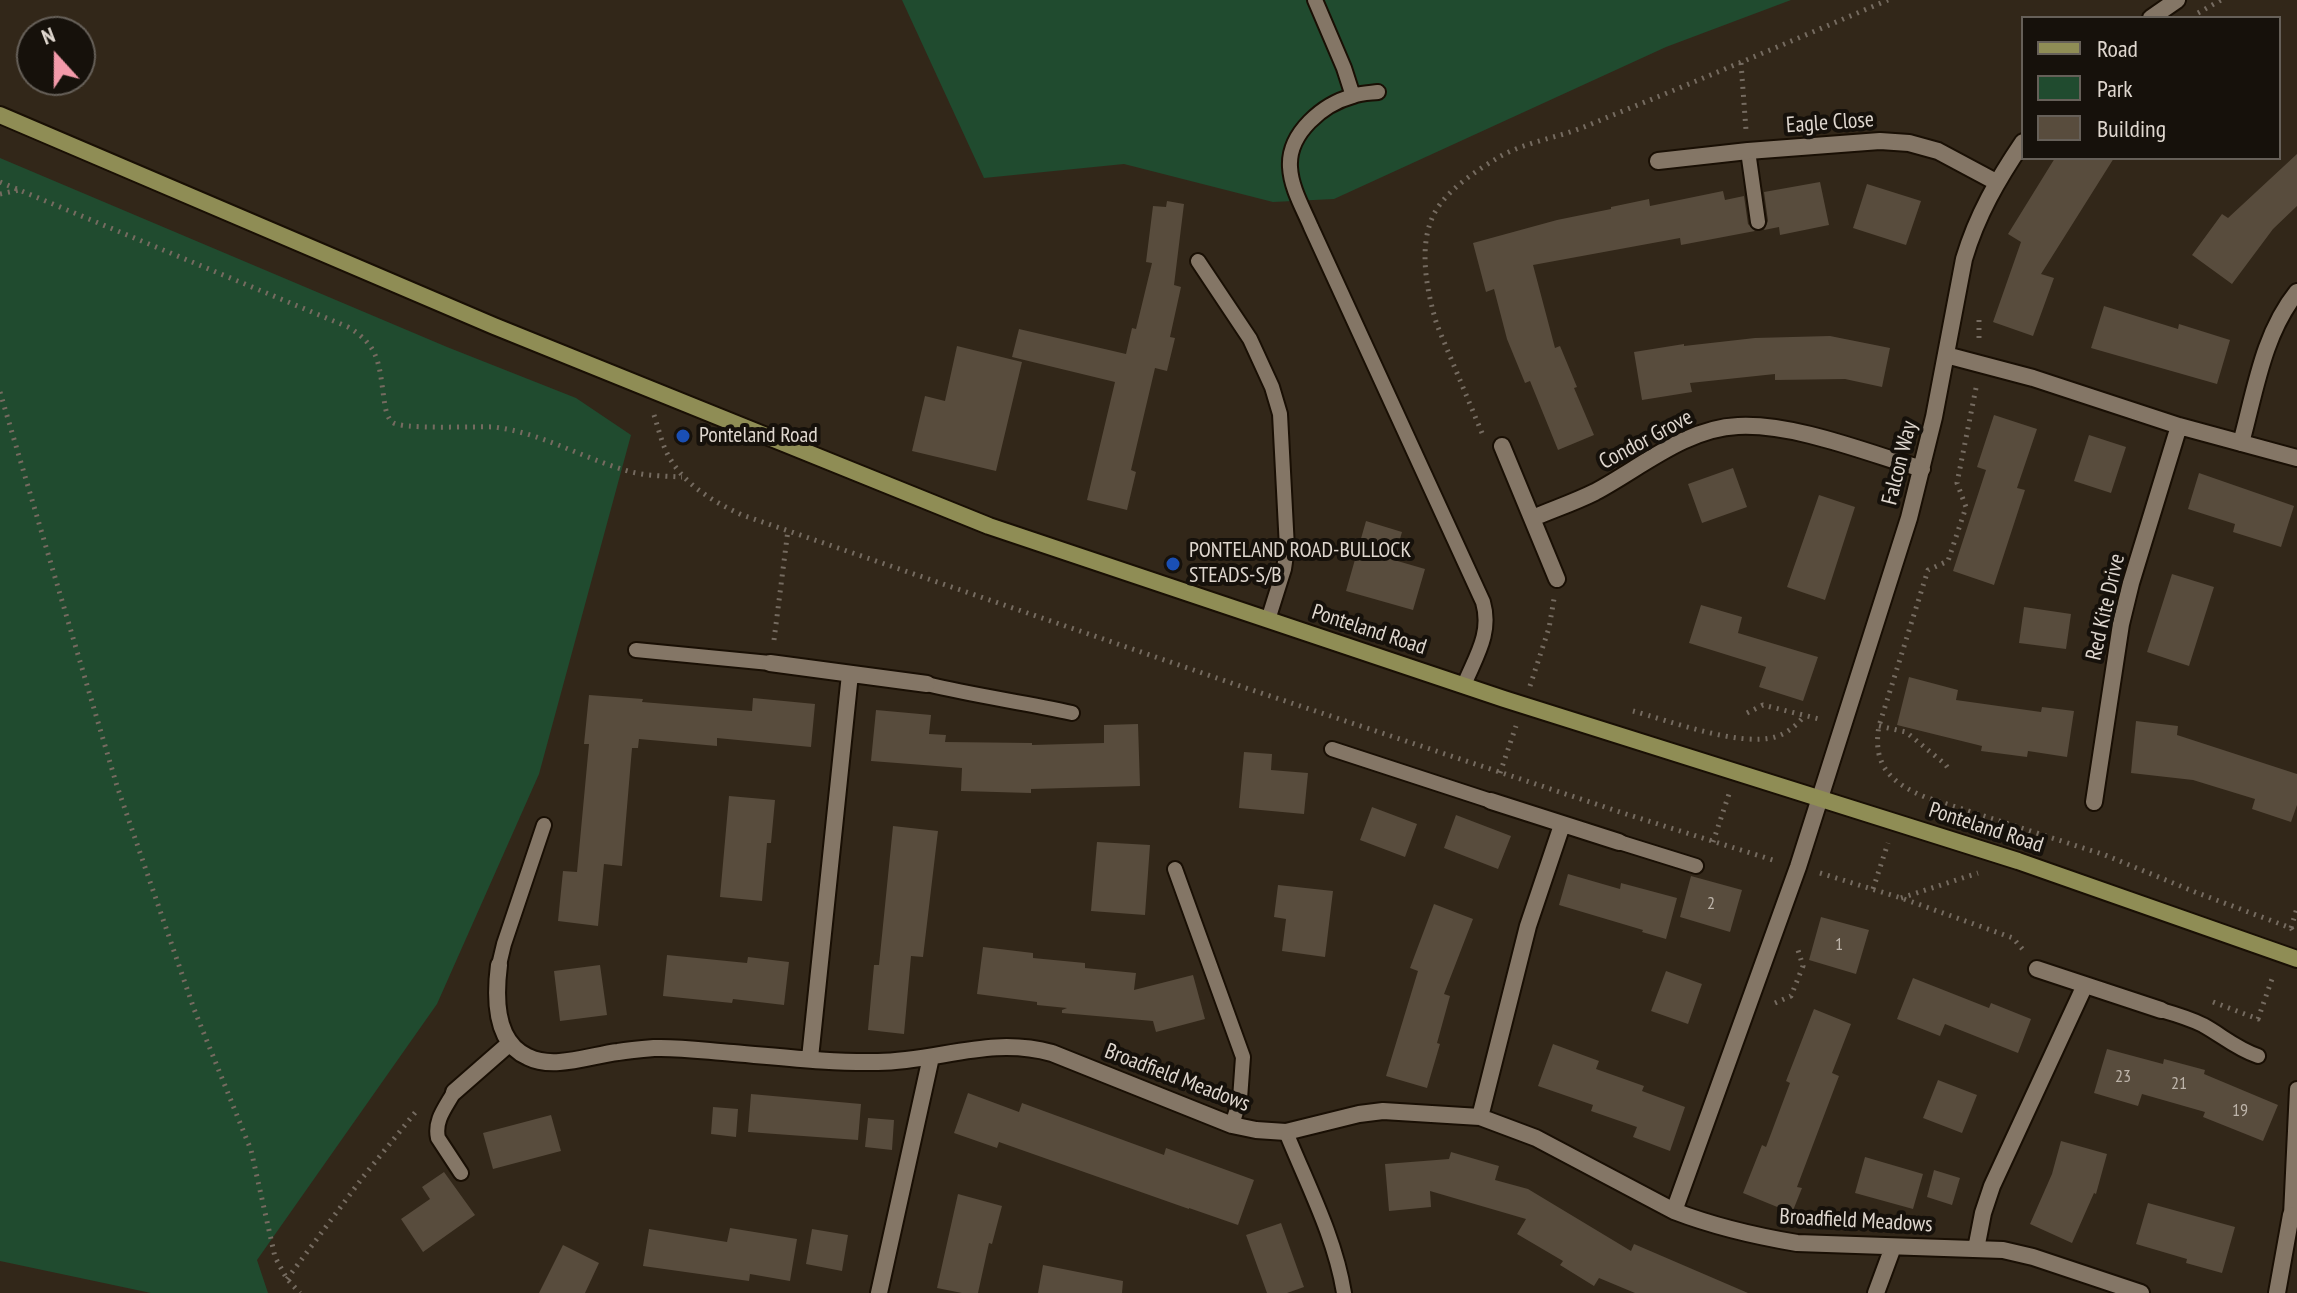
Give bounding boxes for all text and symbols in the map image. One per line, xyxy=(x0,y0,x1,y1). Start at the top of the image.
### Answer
north arrow xyxy=(16,16,96,96)
legend xyxy=(2021,16,2281,160)
text: N xyxy=(38,20,59,51)
text: Road xyxy=(2097,33,2138,64)
text: Park xyxy=(2097,73,2133,104)
street label: Eagle Close xyxy=(1785,107,1875,139)
text: Building xyxy=(2097,113,2166,144)
street label: Condor Grove xyxy=(1595,404,1697,476)
street label: Falcon Way xyxy=(1877,418,1923,508)
place label: Ponteland Road xyxy=(699,423,818,449)
marker: Ponteland Road xyxy=(674,427,692,445)
place label: PONTELAND ROAD-BULLOCK STEADS-S/B xyxy=(1189,538,1411,590)
street label: Red Kite Drive xyxy=(2081,551,2131,663)
marker: PONTELAND ROAD-BULLOCK STEADS-S/B xyxy=(1164,555,1182,573)
street label: Ponteland Road xyxy=(1308,599,1430,661)
street label: Ponteland Road xyxy=(1925,797,2047,859)
house number: 2 xyxy=(1707,893,1715,915)
house number: 1 xyxy=(1835,934,1843,956)
street label: Broadfield Meadows xyxy=(1101,1038,1253,1118)
house number: 23 xyxy=(2115,1066,2131,1088)
house number: 21 xyxy=(2171,1073,2187,1095)
house number: 19 xyxy=(2232,1100,2248,1122)
street label: Broadfield Meadows xyxy=(1779,1204,1933,1238)

